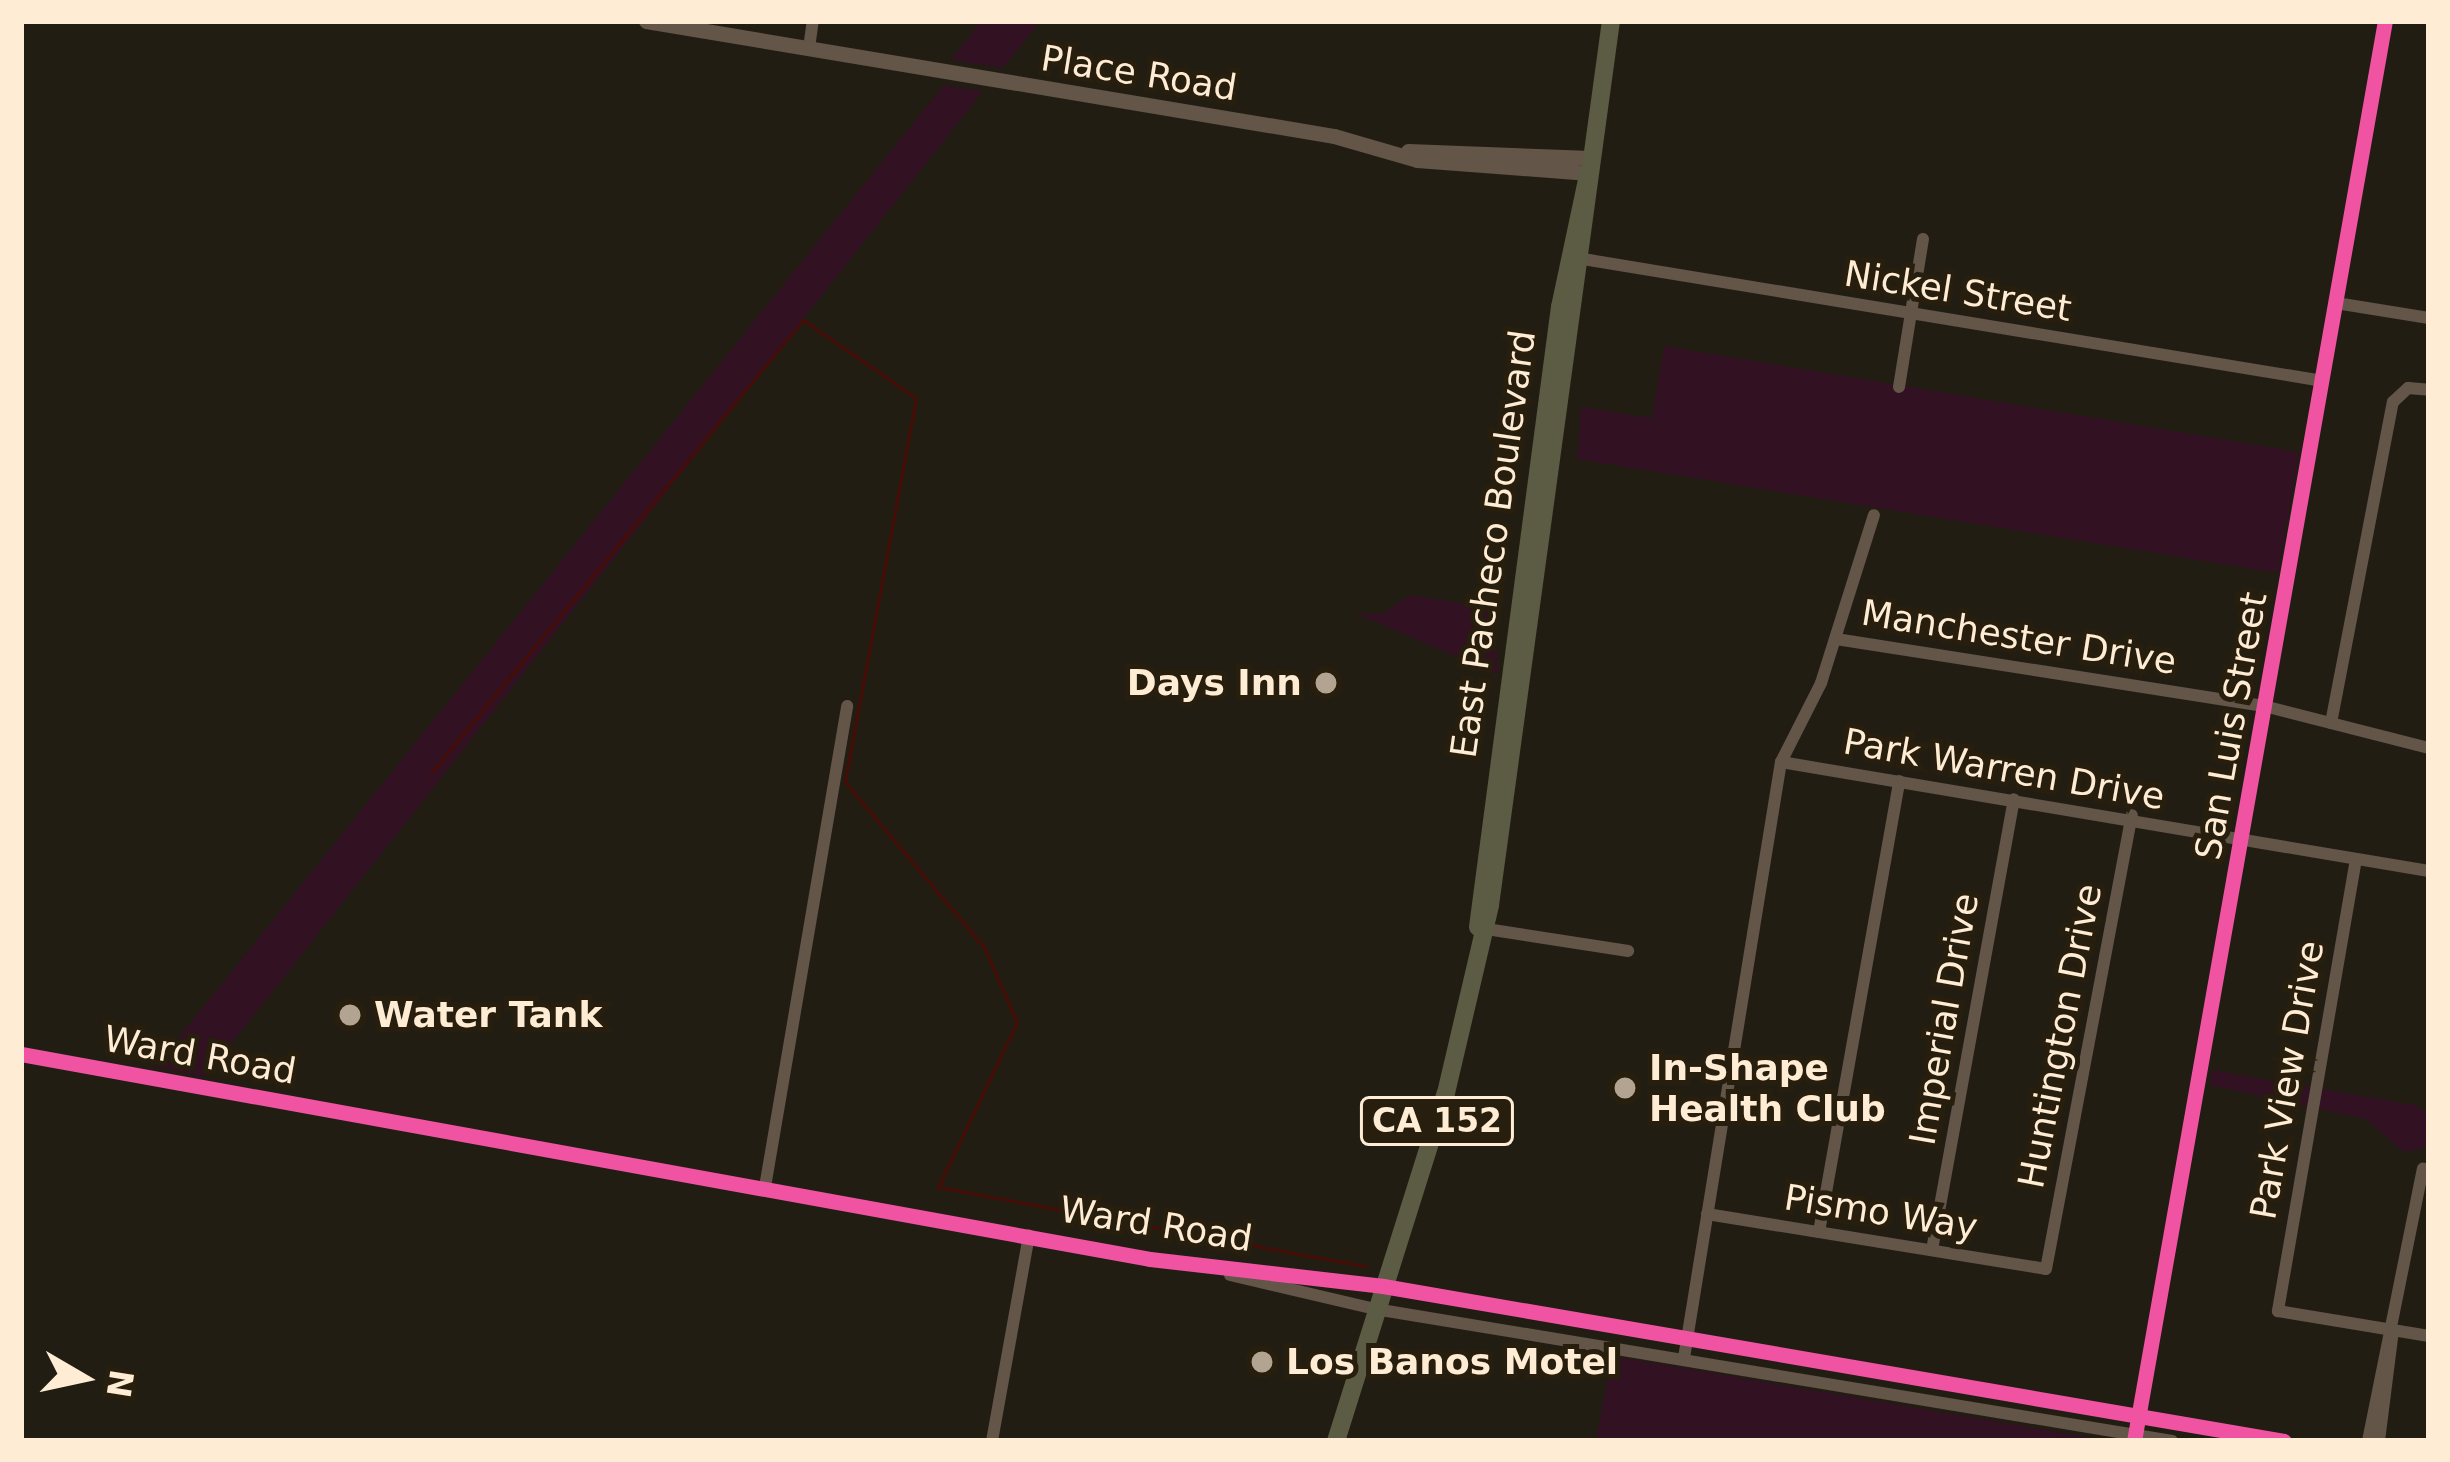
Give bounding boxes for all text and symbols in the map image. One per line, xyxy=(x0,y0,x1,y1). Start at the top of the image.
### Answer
street label: Place Road xyxy=(1038,36,1240,110)
street label: Nickel Street xyxy=(1841,252,2075,330)
street label: East Pacheco Boulevard xyxy=(1442,327,1544,761)
street label: San Luis Street xyxy=(2186,589,2276,863)
street label: Manchester Drive xyxy=(1859,591,2179,683)
place label: Days Inn xyxy=(1127,661,1302,705)
marker: Days Inn xyxy=(1313,670,1339,696)
street label: Park Warren Drive xyxy=(1840,719,2168,819)
street label: Huntington Drive xyxy=(2009,880,2111,1192)
street label: Imperial Drive xyxy=(1901,890,1987,1148)
street label: Park View Drive xyxy=(2241,937,2333,1223)
place label: Water Tank xyxy=(374,993,602,1037)
marker: Water Tank xyxy=(337,1002,363,1028)
street label: Ward Road xyxy=(101,1017,299,1093)
place label: In-Shape Health Club xyxy=(1649,1045,1886,1130)
marker: In-Shape Health Club xyxy=(1612,1075,1638,1101)
road number: CA 152 xyxy=(1359,1094,1515,1148)
street label: Pismo Way xyxy=(1781,1175,1981,1249)
street label: Ward Road xyxy=(1057,1187,1255,1261)
north arrow xyxy=(24,1318,144,1438)
place label: Los Banos Motel xyxy=(1286,1340,1618,1384)
marker: Los Banos Motel xyxy=(1249,1349,1275,1375)
text: N xyxy=(99,1367,141,1400)

